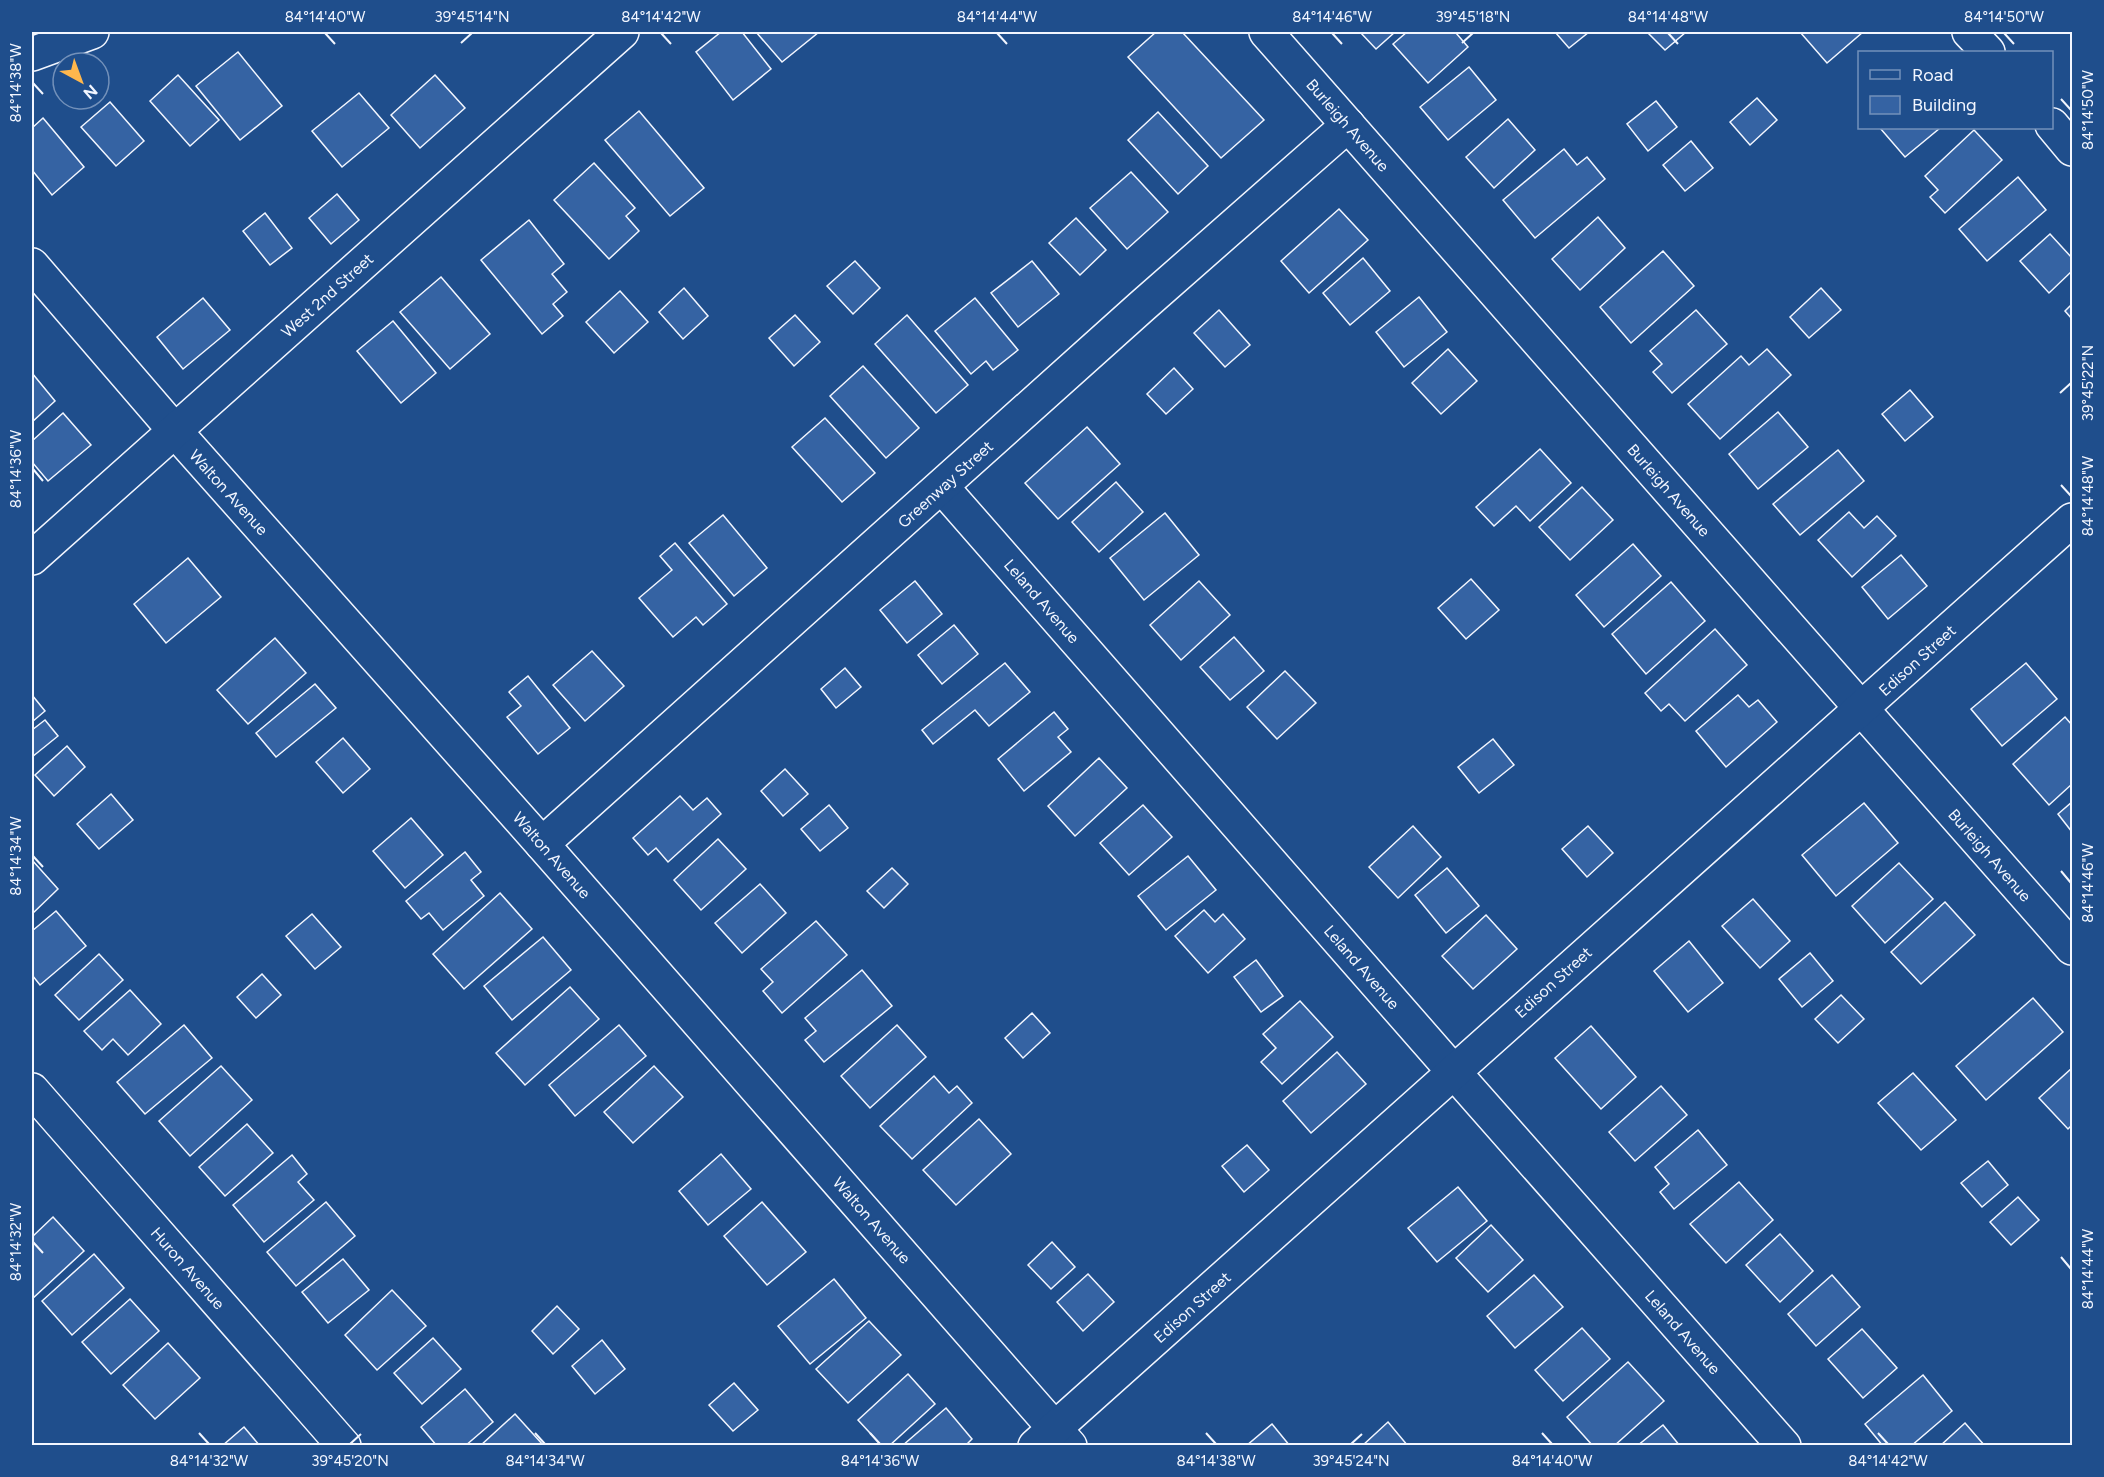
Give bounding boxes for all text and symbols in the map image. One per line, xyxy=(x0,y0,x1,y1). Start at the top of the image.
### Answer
text: 84°14'40"W xyxy=(285,8,366,26)
text: 39°45'14"N xyxy=(434,8,510,26)
text: 84°14'42"W xyxy=(621,8,701,26)
text: 84°14'44"W xyxy=(957,8,1038,26)
text: 84°14'46"W xyxy=(1292,8,1372,26)
text: 39°45'18"N xyxy=(1436,8,1510,26)
text: 84°14'48"W xyxy=(1628,8,1709,26)
text: 84°14'50"W xyxy=(1964,8,2045,26)
text: 84°14'38"W xyxy=(7,43,25,123)
north arrow xyxy=(51,51,111,111)
legend xyxy=(1858,51,2053,129)
text: Road xyxy=(1912,64,1953,86)
text: 84°14'50"W xyxy=(2079,69,2097,150)
street label: Burleigh Avenue xyxy=(1302,75,1393,176)
text: N xyxy=(80,81,101,103)
text: Building xyxy=(1912,94,1977,116)
street label: West 2nd Street xyxy=(278,249,377,342)
text: 39°45'22"N xyxy=(2079,345,2097,421)
text: 84°14'36"W xyxy=(7,429,25,508)
street label: Greenway Street xyxy=(894,437,997,532)
street label: Burleigh Avenue xyxy=(1623,440,1714,541)
street label: Walton Avenue xyxy=(185,446,272,539)
text: 84°14'48"W xyxy=(2079,455,2097,536)
street label: Leland Avenue xyxy=(1000,555,1083,647)
street label: Edison Street xyxy=(1875,621,1960,700)
street label: Burleigh Avenue xyxy=(1944,805,2035,906)
street label: Walton Avenue xyxy=(509,808,595,903)
text: 84°14'34"W xyxy=(7,816,25,896)
text: 84°14'46"W xyxy=(2079,843,2097,923)
street label: Leland Avenue xyxy=(1320,921,1403,1013)
street label: Edison Street xyxy=(1511,943,1596,1022)
street label: Walton Avenue xyxy=(829,1173,915,1268)
text: 84°14'32"W xyxy=(7,1202,25,1281)
street label: Huron Avenue xyxy=(147,1223,229,1313)
text: 84°14'44"W xyxy=(2079,1228,2097,1309)
street label: Edison Street xyxy=(1150,1268,1235,1347)
street label: Leland Avenue xyxy=(1641,1286,1724,1378)
text: 84°14'32"W xyxy=(170,1452,249,1470)
text: 39°45'20"N xyxy=(311,1452,389,1470)
text: 84°14'34"W xyxy=(505,1452,585,1470)
text: 84°14'36"W xyxy=(841,1452,920,1470)
text: 84°14'38"W xyxy=(1176,1452,1256,1470)
text: 39°45'24"N xyxy=(1312,1452,1390,1470)
text: 84°14'40"W xyxy=(1512,1452,1593,1470)
text: 84°14'42"W xyxy=(1848,1452,1928,1470)

